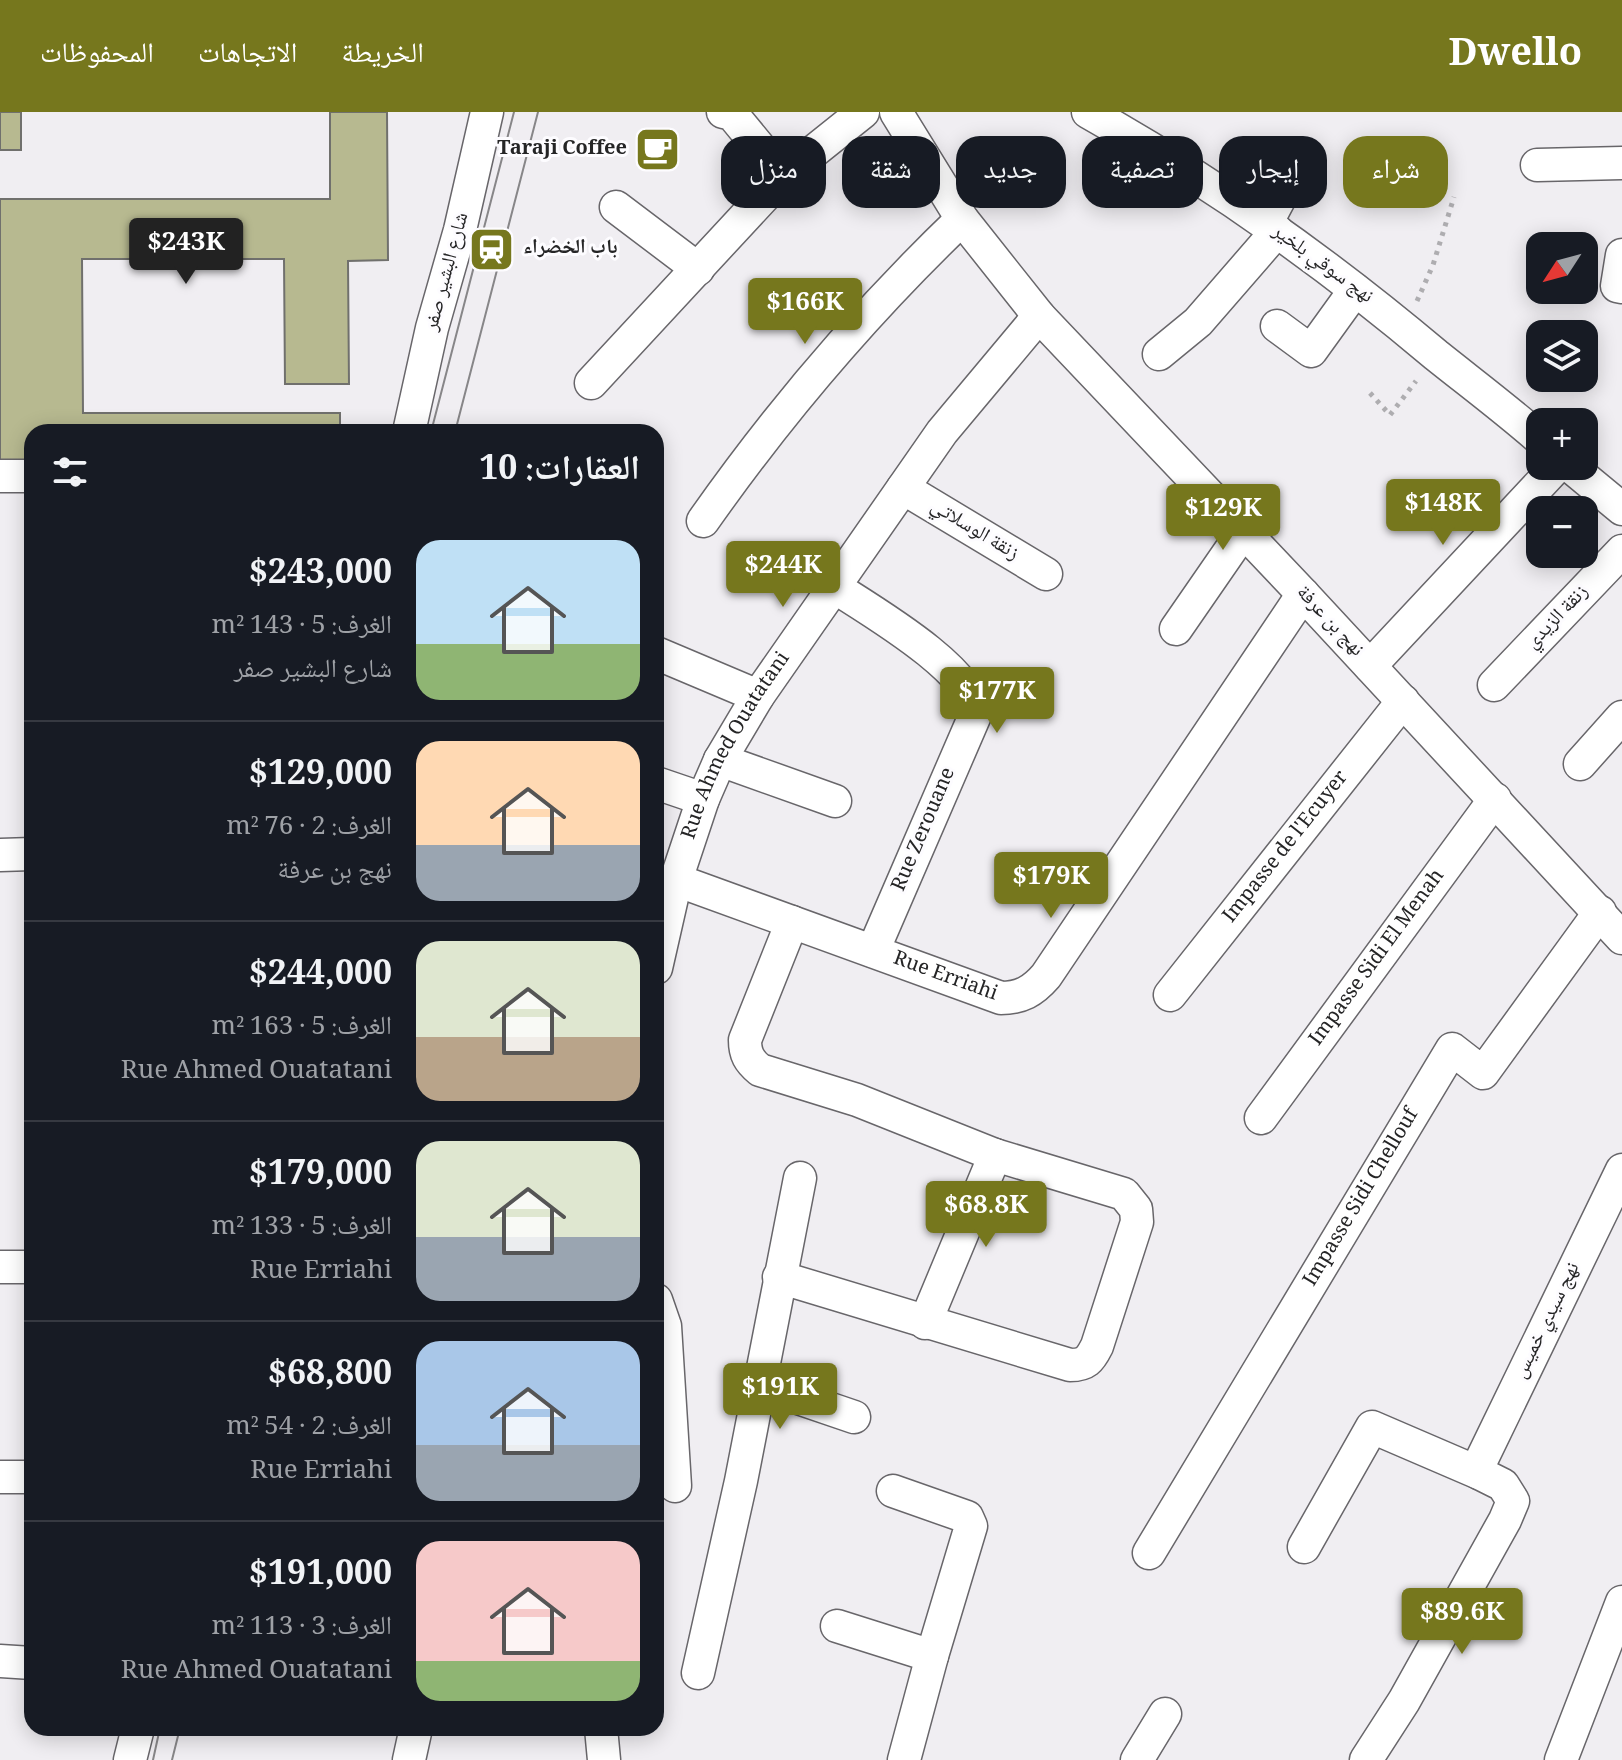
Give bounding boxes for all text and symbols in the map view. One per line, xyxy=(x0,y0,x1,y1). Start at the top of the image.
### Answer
text: Dwello xyxy=(1449,24,1582,89)
text: المحفوظات xyxy=(40,32,154,80)
text: الاتجاهات xyxy=(198,32,297,80)
text: الخريطة xyxy=(341,32,424,80)
cafe icon: Taraji Coffee xyxy=(634,126,682,174)
place label: Taraji Coffee xyxy=(497,133,627,167)
chip: منزل xyxy=(721,136,826,208)
chip: شقة xyxy=(842,136,940,208)
chip: جديد xyxy=(956,136,1066,208)
chip: تصفية xyxy=(1082,136,1203,208)
chip: إيجار xyxy=(1219,136,1327,208)
chip: شراء xyxy=(1343,136,1448,208)
street label: شارع البشير صفر xyxy=(416,209,480,336)
street label: نهج سوقي بلخير xyxy=(1263,216,1380,314)
pin: $243K xyxy=(130,218,242,286)
text: $243K xyxy=(147,222,225,266)
station icon: باب الخضراء xyxy=(468,225,516,273)
place label: باب الخضراء xyxy=(523,232,618,266)
north arrow xyxy=(1526,232,1598,304)
map controls xyxy=(1526,232,1598,568)
pin: $166K xyxy=(749,278,861,346)
text: $166K xyxy=(766,282,844,326)
button: layers xyxy=(1526,320,1598,392)
button: + xyxy=(1526,408,1598,480)
text: العقارات: 10 xyxy=(479,443,640,501)
icon: filters xyxy=(48,450,92,494)
pin: $148K xyxy=(1387,479,1499,547)
text: $148K xyxy=(1404,483,1482,527)
pin: $129K xyxy=(1167,484,1279,552)
text: $129K xyxy=(1184,488,1262,532)
street label: زنقة الوسلاتي xyxy=(923,491,1025,571)
button: − xyxy=(1526,496,1598,568)
pin: $244K xyxy=(727,541,839,609)
text: $244K xyxy=(744,545,822,589)
text: $243,000 xyxy=(249,547,392,605)
icon: home xyxy=(480,572,576,668)
street label: زنقة الزيدي xyxy=(1518,577,1598,659)
street label: نهج بن عرفة xyxy=(1287,578,1371,666)
text: الغرف: 5 · 143 m² xyxy=(212,605,392,649)
street label: Rue Ahmed Ouatatani xyxy=(674,645,801,844)
text: شارع البشير صفر xyxy=(234,649,392,693)
pin: $177K xyxy=(941,667,1053,735)
text: $177K xyxy=(958,671,1036,715)
text: $129,000 xyxy=(249,748,392,806)
street label: Rue Zerouane xyxy=(884,763,966,897)
street label: Impasse de l'Ecuyer xyxy=(1215,763,1359,932)
icon: home xyxy=(480,773,576,869)
text: الغرف: 2 · 76 m² xyxy=(226,806,392,850)
text: نهج بن عرفة xyxy=(277,850,392,894)
pin: $179K xyxy=(995,852,1107,920)
text: $179K xyxy=(1012,856,1090,900)
street label: Impasse Sidi El Menah xyxy=(1301,862,1455,1054)
street label: Rue Erriahi xyxy=(888,943,1002,1012)
text: $244,000 xyxy=(249,948,392,1006)
icon: home xyxy=(480,973,576,1069)
text: الغرف: 5 · 163 m² xyxy=(212,1006,392,1050)
text: Rue Ahmed Ouatatani xyxy=(121,1050,392,1094)
street label: Impasse Sidi Chellouf xyxy=(1295,1101,1430,1294)
text: $179,000 xyxy=(249,1148,392,1206)
icon: home xyxy=(480,1173,576,1269)
pin: $68.8K xyxy=(921,1181,1051,1249)
text: $68.8K xyxy=(944,1185,1028,1229)
text: الغرف: 5 · 133 m² xyxy=(212,1206,392,1250)
text: Rue Erriahi xyxy=(250,1250,392,1294)
street label: نهج سيدي خميس xyxy=(1505,1257,1591,1385)
text: $68,800 xyxy=(268,1348,392,1406)
pin: $191K xyxy=(724,1363,836,1431)
text: $191K xyxy=(741,1367,819,1411)
icon: home xyxy=(480,1373,576,1469)
text: الغرف: 2 · 54 m² xyxy=(226,1406,392,1450)
text: Rue Erriahi xyxy=(250,1450,392,1494)
text: $191,000 xyxy=(249,1548,392,1606)
icon: home xyxy=(480,1573,576,1669)
pin: $89.6K xyxy=(1397,1588,1527,1656)
text: $89.6K xyxy=(1420,1592,1504,1636)
text: الغرف: 3 · 113 m² xyxy=(212,1606,392,1650)
text: Rue Ahmed Ouatatani xyxy=(121,1650,392,1694)

